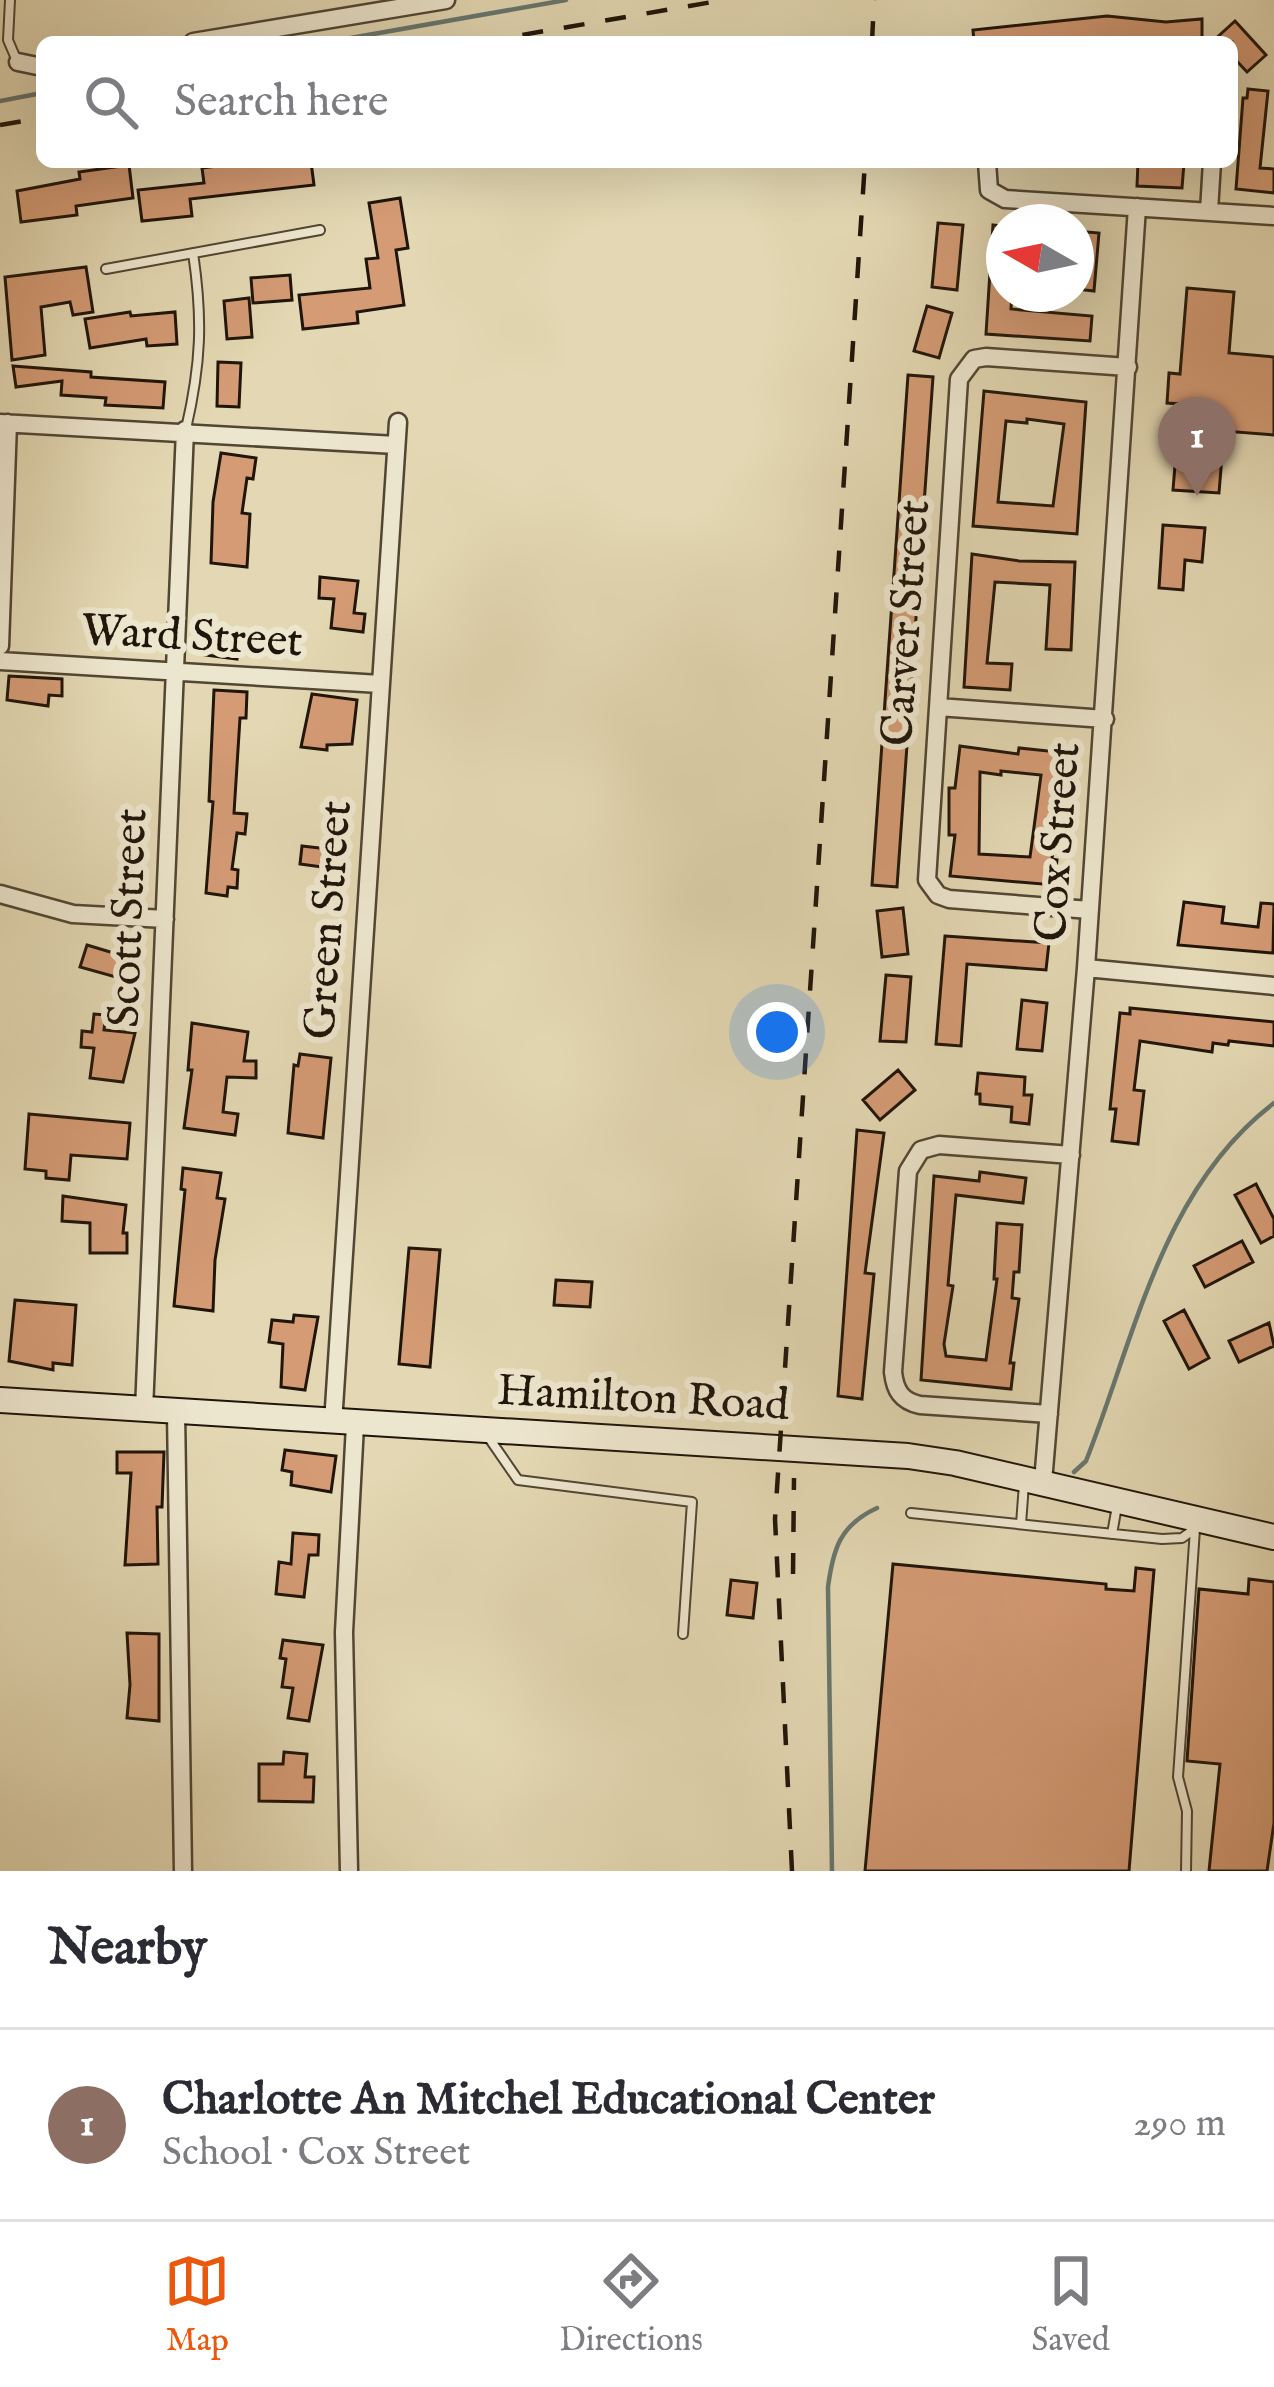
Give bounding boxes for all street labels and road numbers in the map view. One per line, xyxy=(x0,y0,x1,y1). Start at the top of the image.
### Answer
street label: Carver Street xyxy=(870,498,944,748)
street label: Ward Street xyxy=(80,603,304,671)
street label: Cox Street xyxy=(1024,740,1094,944)
street label: Green Street xyxy=(292,799,366,1041)
street label: Scott Street xyxy=(97,807,161,1029)
street label: Hamilton Road xyxy=(496,1363,791,1435)

